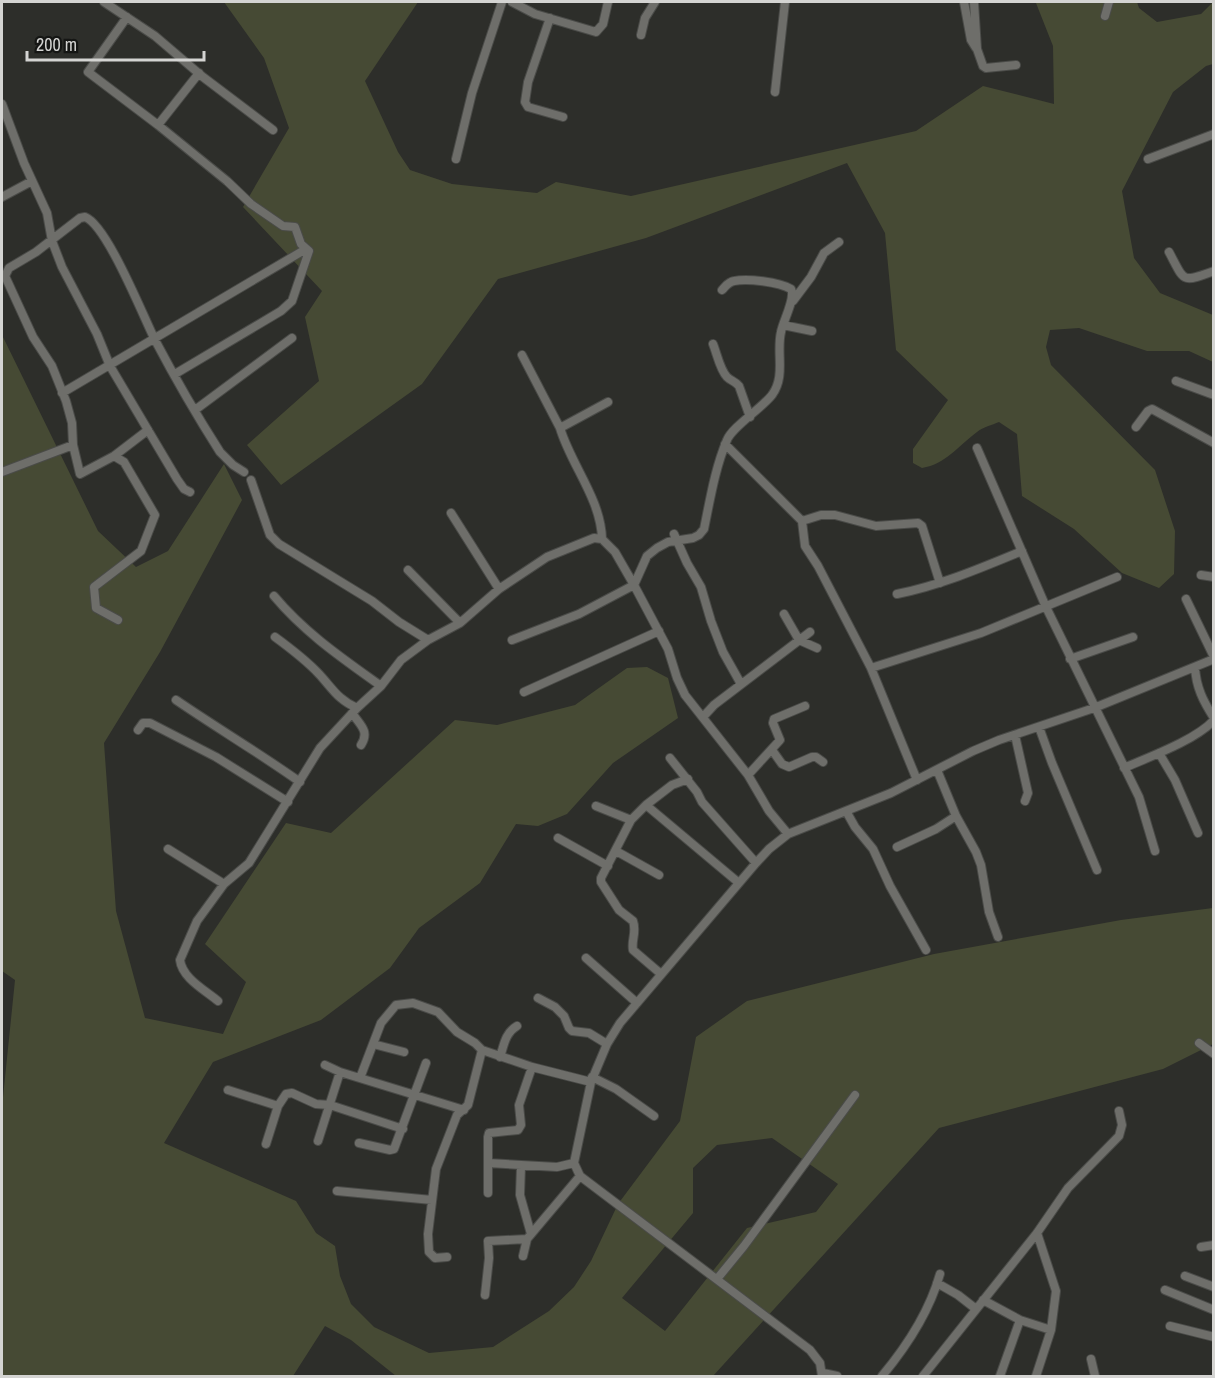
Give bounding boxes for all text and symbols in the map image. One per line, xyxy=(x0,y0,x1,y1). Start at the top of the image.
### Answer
scale bar xyxy=(27,24,204,62)
text: 200 m xyxy=(36,32,77,57)

